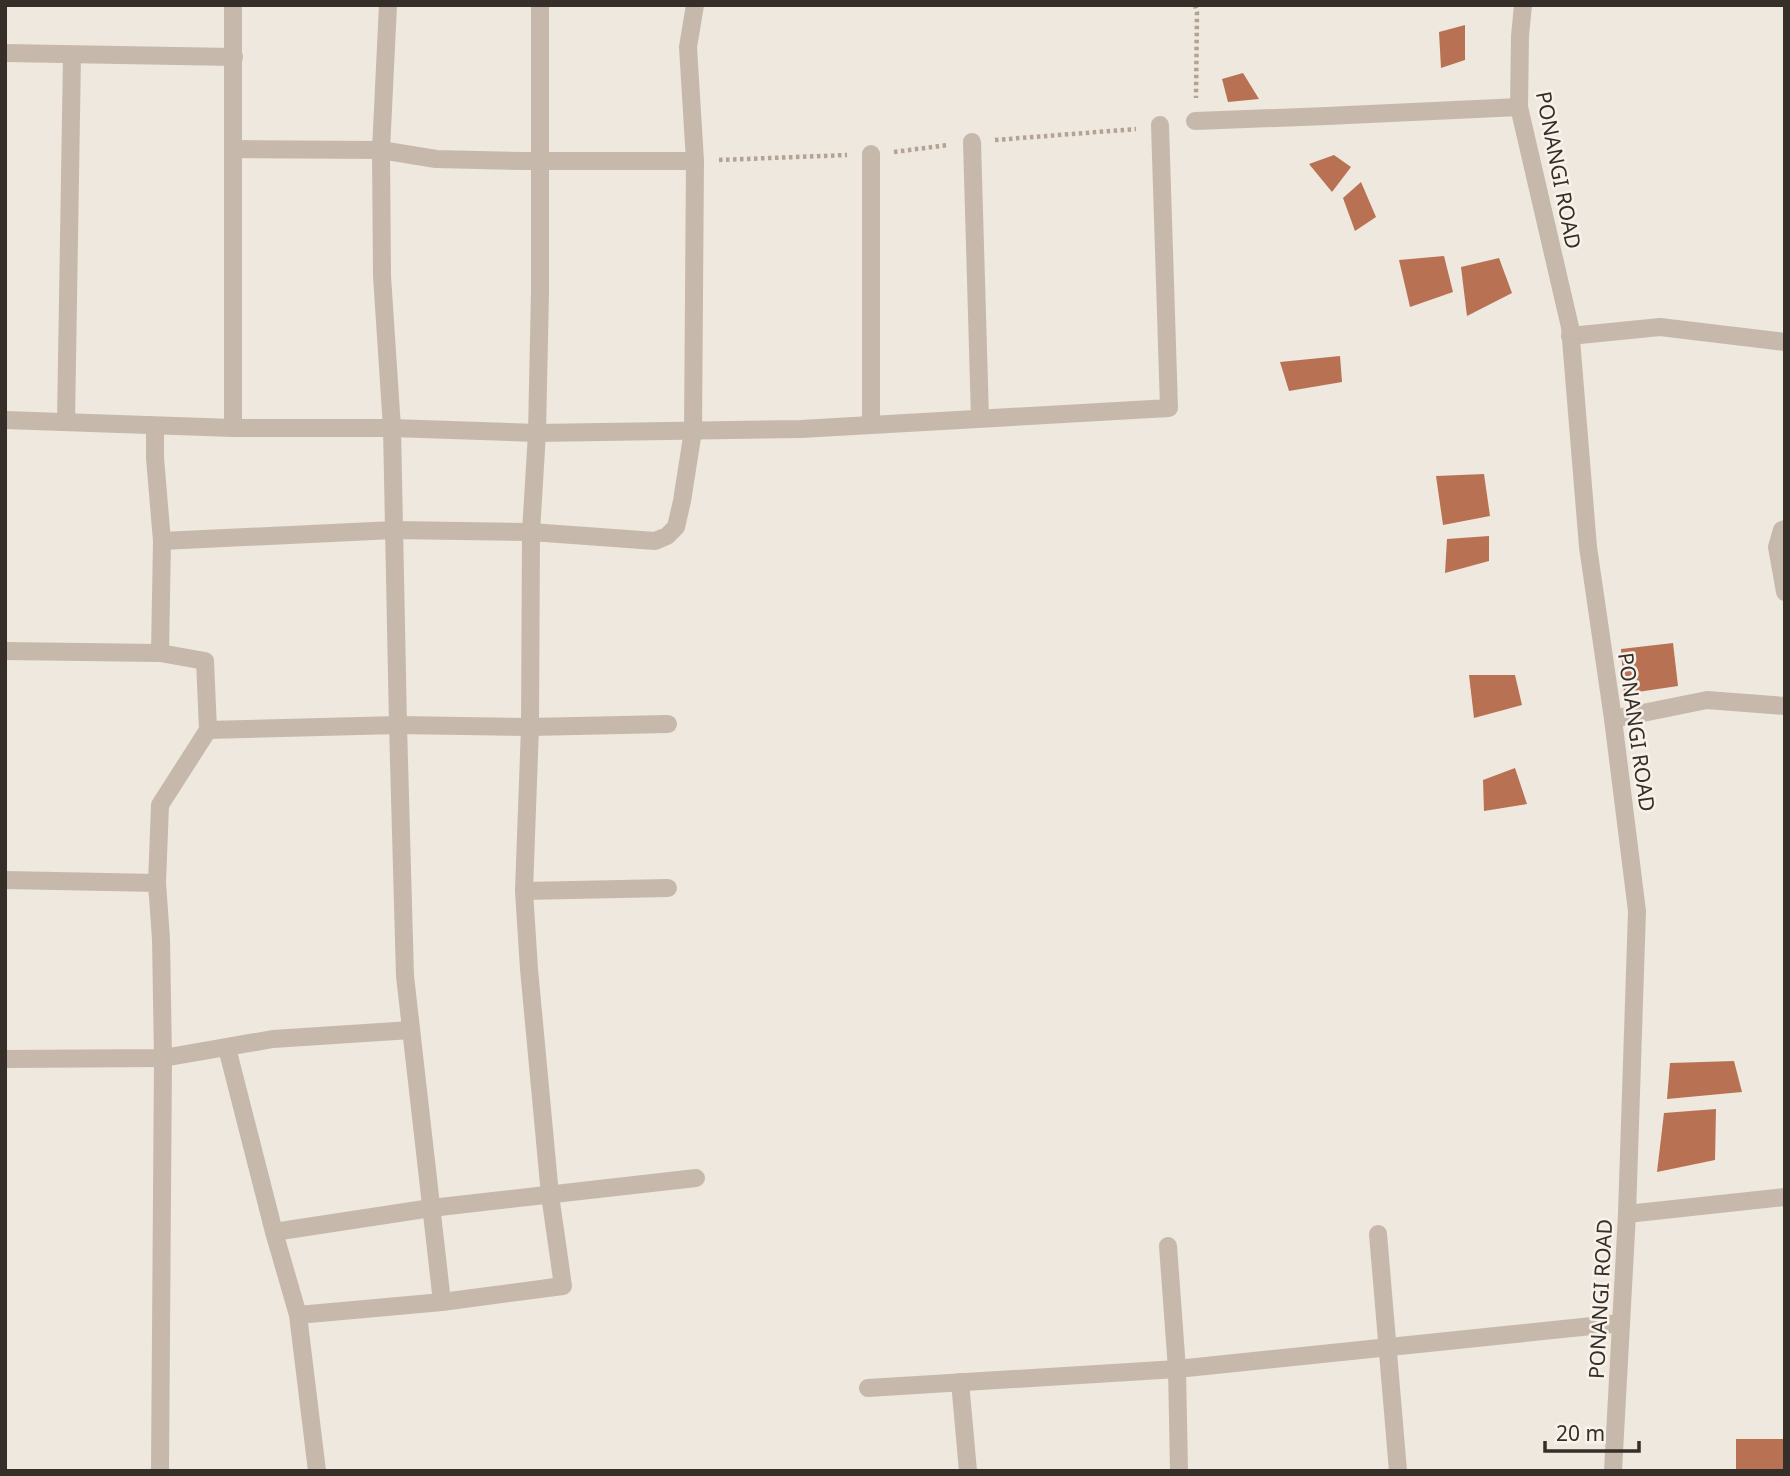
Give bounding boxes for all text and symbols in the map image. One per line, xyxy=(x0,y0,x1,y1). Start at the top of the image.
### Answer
street label: PONANGI ROAD xyxy=(1530,89,1588,251)
street label: PONANGI ROAD xyxy=(1612,651,1662,813)
street label: PONANGI ROAD xyxy=(1582,1218,1618,1380)
scale bar xyxy=(1545,1410,1640,1454)
text: 20 m xyxy=(1556,1419,1605,1447)

